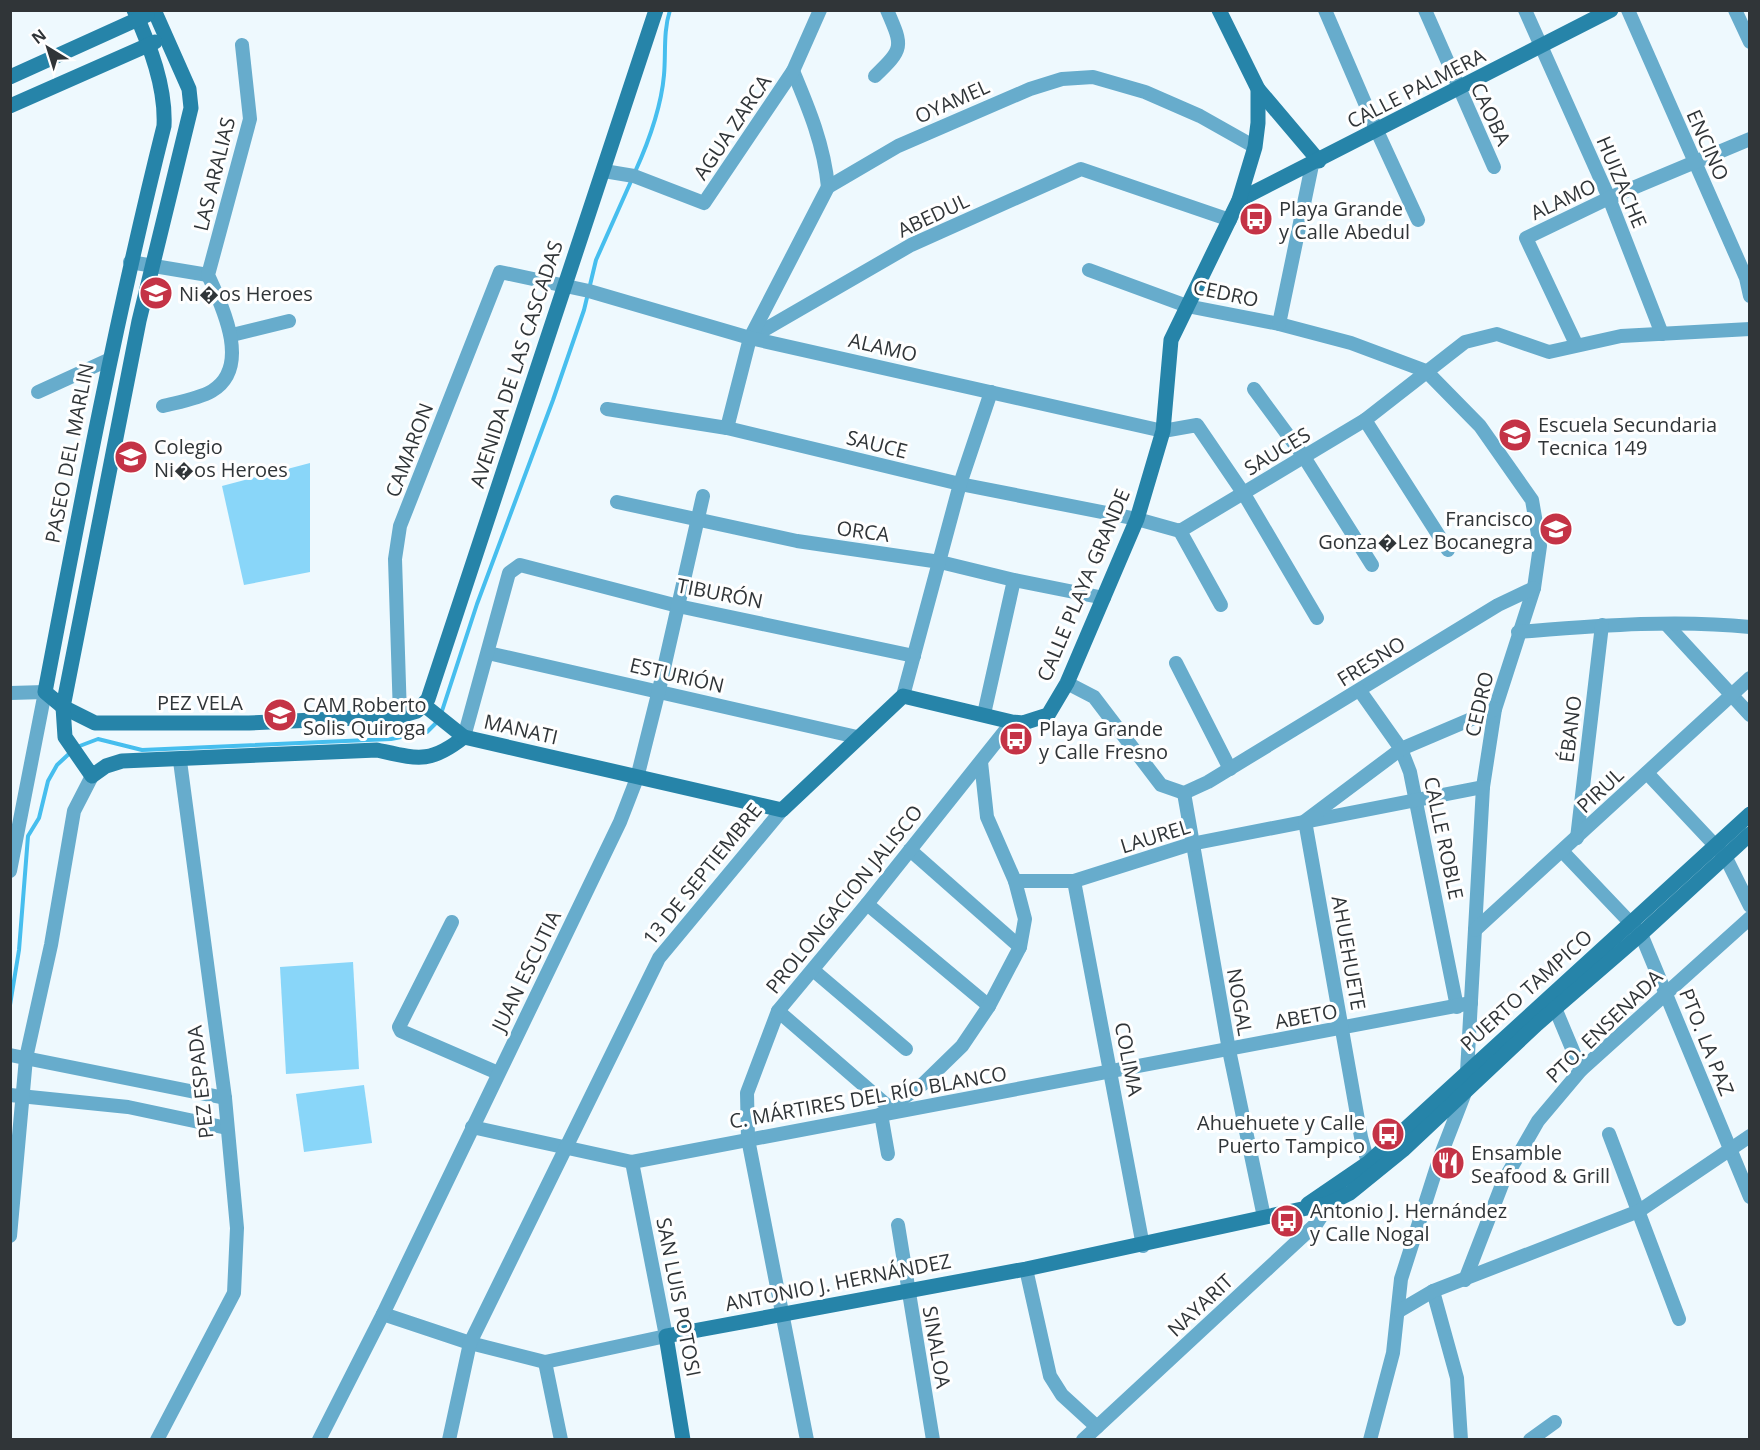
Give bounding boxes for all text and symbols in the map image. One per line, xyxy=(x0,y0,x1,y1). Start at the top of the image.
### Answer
north arrow xyxy=(18,18,78,78)
text: N xyxy=(27,24,51,49)
street label: CALLE PALMERA xyxy=(1342,41,1490,134)
street label: AGUA ZARCA xyxy=(687,69,777,185)
street label: OYAMEL xyxy=(910,73,994,129)
street label: CAOBA xyxy=(1465,78,1517,150)
street label: ENCINO xyxy=(1680,105,1736,185)
street label: LAS ARALIAS xyxy=(187,114,241,234)
street label: HUIZACHE xyxy=(1591,132,1653,232)
street label: ALAMO xyxy=(1526,172,1600,226)
street label: ABEDUL xyxy=(893,187,973,243)
place label: Playa Grande y Calle Abedul xyxy=(1279,195,1410,245)
bus stop icon: Playa Grande y Calle Abedul xyxy=(1238,201,1274,237)
street label: AVENIDA DE LAS CASCADAS xyxy=(463,237,569,491)
street label: CEDRO xyxy=(1191,273,1261,313)
school or university icon: Ni�os Heroes xyxy=(138,275,174,311)
place label: Ni�os Heroes xyxy=(179,280,313,307)
street label: ALAMO xyxy=(846,326,920,368)
street label: PASEO DEL MARLIN xyxy=(38,361,100,545)
street label: CAMARON xyxy=(379,399,439,501)
place label: Escuela Secundaria Tecnica 149 xyxy=(1538,411,1717,461)
school or university icon: Escuela Secundaria Tecnica 149 xyxy=(1497,417,1533,453)
street label: SAUCES xyxy=(1239,421,1315,481)
street label: SAUCE xyxy=(844,423,910,465)
place label: Colegio Ni�os Heroes xyxy=(154,433,288,483)
school or university icon: Colegio Ni�os Heroes xyxy=(113,439,149,475)
street label: CALLE PLAYA GRANDE xyxy=(1030,485,1136,685)
place label: Francisco Gonza�Lez Bocanegra xyxy=(1318,505,1533,555)
school or university icon: Francisco Gonza�Lez Bocanegra xyxy=(1538,511,1574,547)
street label: ORCA xyxy=(835,514,892,548)
street label: TIBURÓN xyxy=(675,571,765,615)
street label: FRESNO xyxy=(1332,630,1410,692)
street label: ESTURIÓN xyxy=(627,651,727,699)
street label: CEDRO xyxy=(1458,669,1500,739)
street label: PEZ VELA xyxy=(157,689,243,716)
place label: CAM Roberto Solis Quiroga xyxy=(303,691,427,741)
street label: ÉBANO xyxy=(1552,694,1588,764)
school or university icon: CAM Roberto Solis Quiroga xyxy=(262,697,298,733)
street label: MANATI xyxy=(481,707,561,751)
place label: Playa Grande y Calle Fresno xyxy=(1039,715,1168,765)
bus stop icon: Playa Grande y Calle Fresno xyxy=(998,721,1034,757)
street label: PIRUL xyxy=(1571,761,1629,819)
street label: CALLE ROBLE xyxy=(1418,774,1470,902)
street label: 13 DE SEPTIEMBRE xyxy=(636,797,768,951)
street label: PROLONGACION JALISCO xyxy=(759,799,929,999)
street label: LAUREL xyxy=(1117,813,1193,859)
street label: AHUEHUETE xyxy=(1326,894,1372,1012)
street label: JUAN ESCUTIA xyxy=(484,906,567,1038)
street label: PUERTO TAMPICO xyxy=(1454,923,1598,1057)
street label: PTO. ENSENADA xyxy=(1540,963,1668,1089)
street label: NOGAL xyxy=(1221,966,1259,1038)
street label: PTO. LA PAZ xyxy=(1673,984,1741,1100)
street label: ABETO xyxy=(1273,997,1339,1035)
street label: COLIMA xyxy=(1109,1020,1149,1099)
street label: PEZ ESPADA xyxy=(181,1024,219,1140)
street label: C. MÁRTIRES DEL RÍO BLANCO xyxy=(727,1059,1009,1135)
place label: Ahuehuete y Calle Puerto Tampico xyxy=(1197,1109,1365,1159)
bus stop icon: Ahuehuete y Calle Puerto Tampico xyxy=(1370,1116,1406,1152)
place label: Ensamble Seafood & Grill xyxy=(1471,1139,1610,1189)
restaurant icon: Ensamble Seafood & Grill xyxy=(1430,1145,1466,1181)
place label: Antonio J. Hernández y Calle Nogal xyxy=(1310,1197,1507,1247)
bus stop icon: Antonio J. Hernández y Calle Nogal xyxy=(1269,1203,1305,1239)
street label: SAN LUIS POTOSI xyxy=(650,1215,708,1379)
street label: ANTONIO J. HERNÁNDEZ xyxy=(723,1247,953,1317)
street label: NAYARIT xyxy=(1161,1268,1239,1342)
street label: SINALOA xyxy=(917,1304,958,1391)

